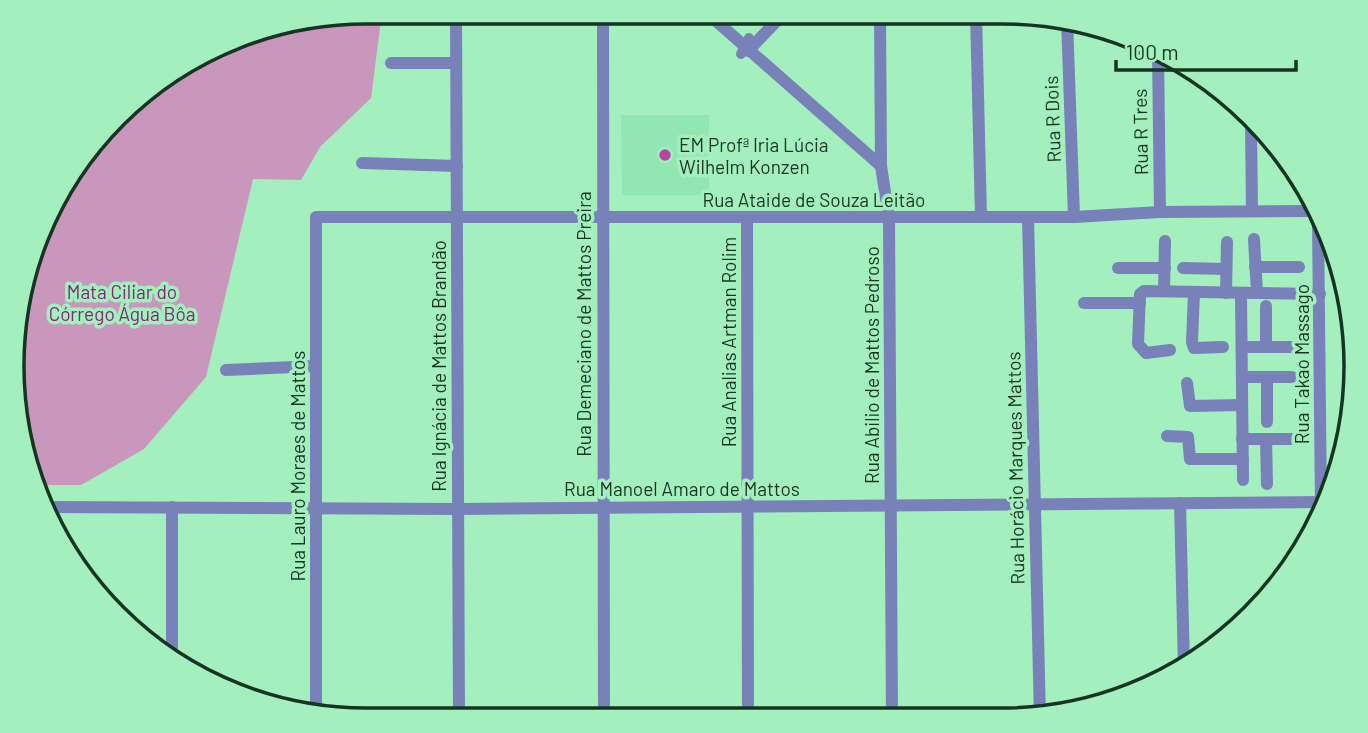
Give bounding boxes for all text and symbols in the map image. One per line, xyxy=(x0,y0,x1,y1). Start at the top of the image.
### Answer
scale bar xyxy=(1116,28,1296,72)
text: 100 m xyxy=(1126,39,1179,64)
street label: Rua R Dois xyxy=(1039,75,1065,163)
street label: Rua R Tres xyxy=(1128,89,1152,175)
place label: EM Profª Iria Lúcia Wilhelm Konzen xyxy=(679,133,829,178)
marker: EM Profª Iria Lúcia Wilhelm Konzen xyxy=(657,147,673,163)
street label: Rua Ataide de Souza Leitão xyxy=(703,188,925,211)
street label: Rua Demeciano de Mattos Preira xyxy=(572,191,595,457)
street label: Rua Analias Artman Rolim xyxy=(717,237,740,447)
street label: Rua Ignácia de Mattos Brandão xyxy=(427,240,450,492)
street label: Rua Abilio de Mattos Pedroso xyxy=(860,246,883,484)
park label: Mata Ciliar do Córrego Água Bôa xyxy=(49,280,195,325)
street label: Rua Takao Massago xyxy=(1290,284,1313,444)
street label: Rua Lauro Moraes de Mattos xyxy=(286,351,309,581)
street label: Rua Horácio Marques Mattos xyxy=(1001,351,1029,585)
street label: Rua Manoel Amaro de Mattos xyxy=(564,477,800,500)

